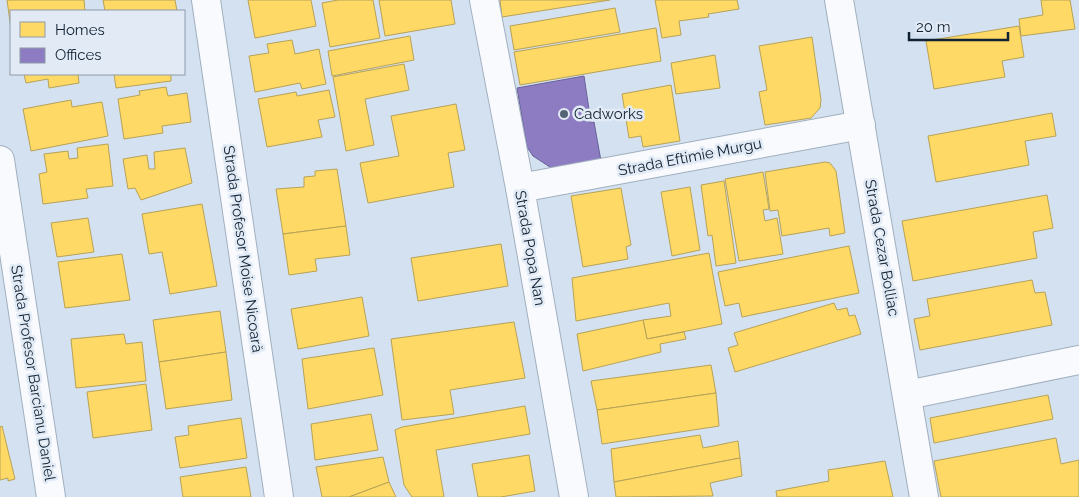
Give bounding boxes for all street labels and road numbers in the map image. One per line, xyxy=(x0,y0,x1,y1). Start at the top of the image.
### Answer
street label: Strada Eftimie Murgu xyxy=(617,134,763,180)
street label: Strada Profesor Moise Nicoară xyxy=(220,144,266,354)
street label: Strada Cezar Bolliac xyxy=(861,178,903,318)
street label: Strada Popa Nan xyxy=(511,189,549,307)
street label: Strada Profesor Barcianu Daniel xyxy=(7,264,59,483)

